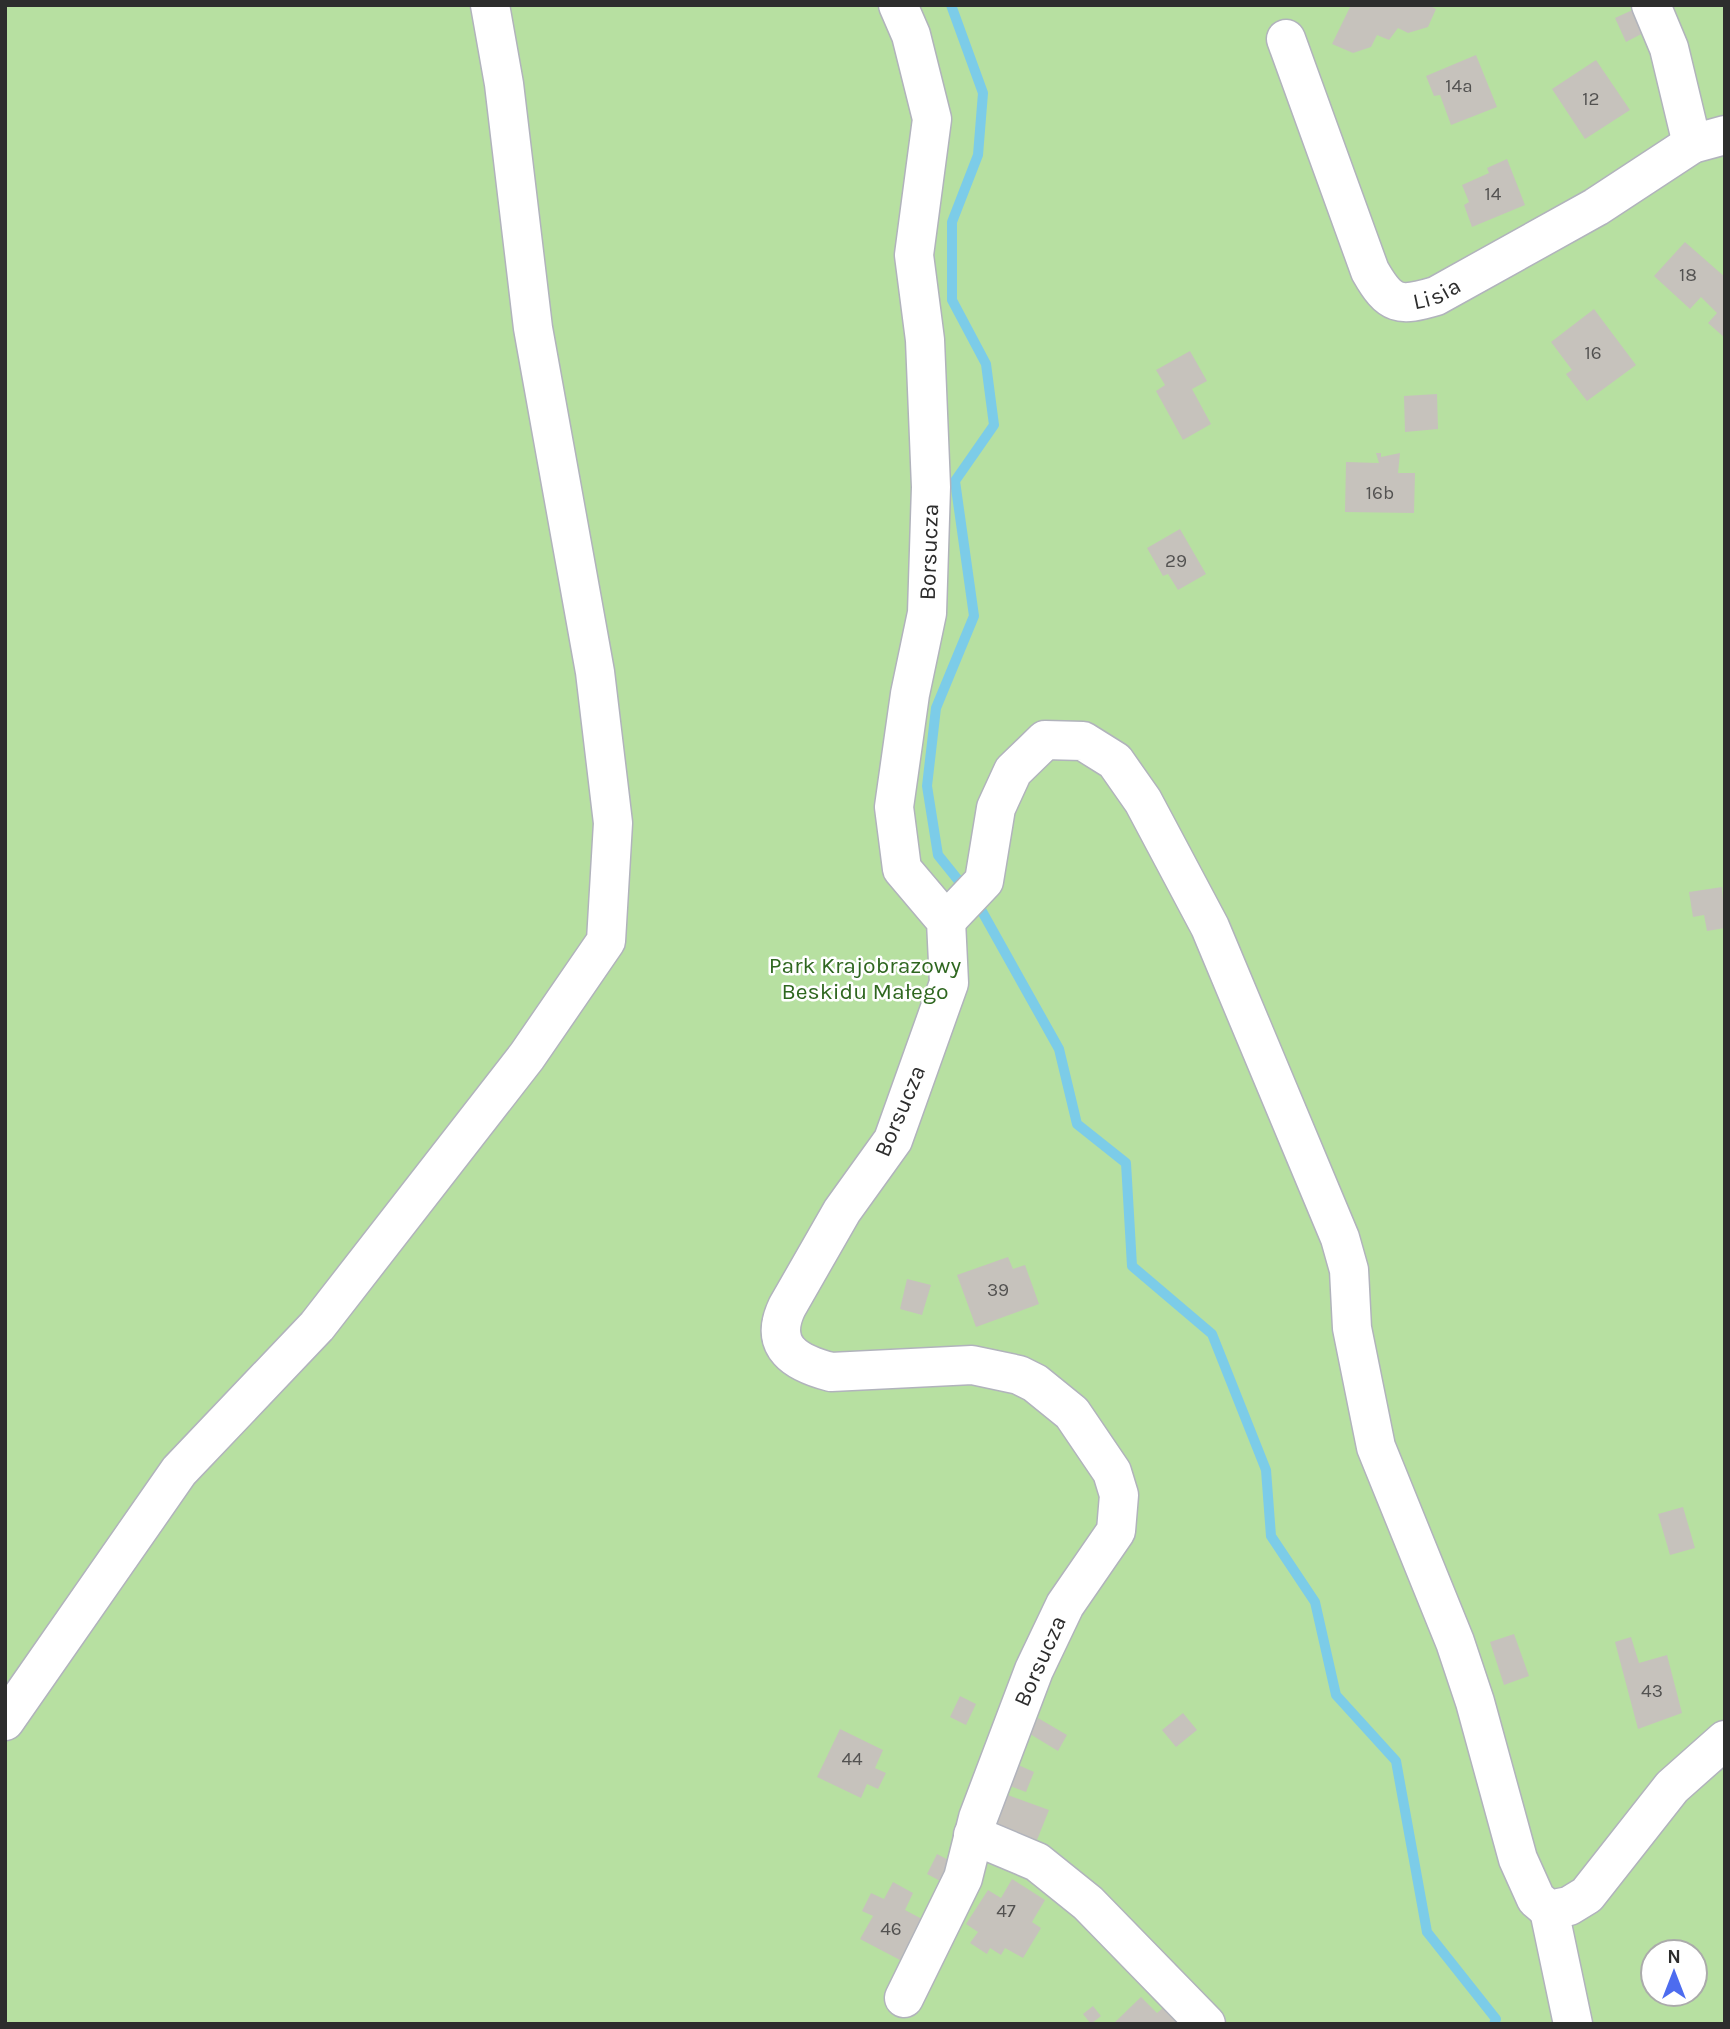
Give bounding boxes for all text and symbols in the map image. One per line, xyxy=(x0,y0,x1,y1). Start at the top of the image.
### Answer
house number: 14a xyxy=(1445,75,1473,97)
house number: 12 xyxy=(1582,88,1600,110)
house number: 14 xyxy=(1485,183,1502,205)
house number: 18 xyxy=(1679,264,1697,286)
street label: Lisia xyxy=(1410,272,1465,315)
house number: 16 xyxy=(1584,342,1602,364)
house number: 16b xyxy=(1366,482,1394,504)
street label: Borsucza xyxy=(914,503,944,601)
house number: 29 xyxy=(1165,550,1187,572)
park label: Park Krajobrazowy Beskidu Małego xyxy=(769,952,961,1005)
street label: Borsucza xyxy=(869,1061,931,1161)
house number: 39 xyxy=(987,1279,1009,1301)
street label: Borsucza xyxy=(1008,1611,1072,1711)
house number: 43 xyxy=(1641,1680,1663,1702)
house number: 44 xyxy=(841,1748,863,1770)
house number: 47 xyxy=(996,1900,1016,1922)
house number: 46 xyxy=(880,1918,902,1940)
north arrow xyxy=(1639,1938,1709,2008)
text: N xyxy=(1667,1946,1681,1968)

